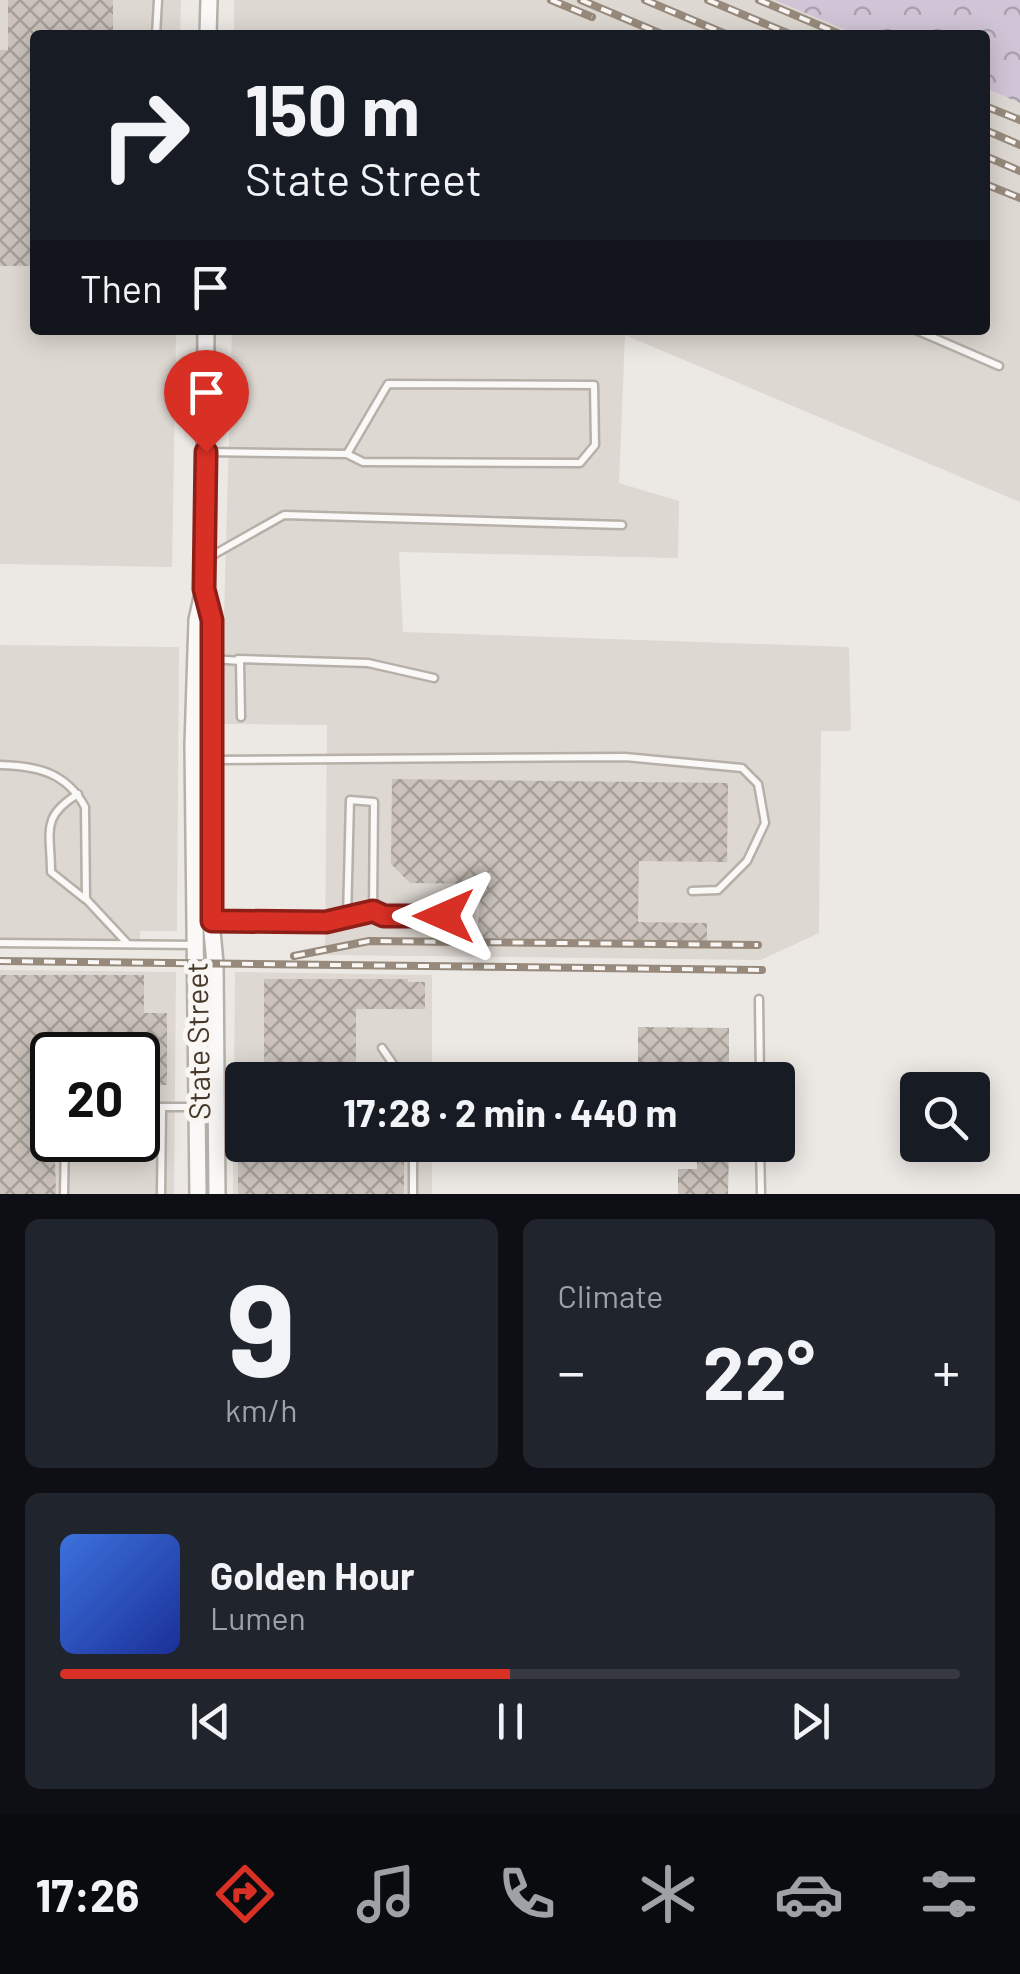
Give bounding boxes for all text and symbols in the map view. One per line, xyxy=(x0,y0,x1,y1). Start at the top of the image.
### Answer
text: 150 m xyxy=(245,66,420,150)
icon: right xyxy=(80,70,210,200)
text: State Street xyxy=(245,151,482,205)
icon: arrive xyxy=(183,260,238,315)
text: Then xyxy=(80,265,163,311)
pin xyxy=(164,350,249,453)
icon: arrive xyxy=(179,365,234,420)
position arrow xyxy=(392,864,496,968)
street label: State Street xyxy=(178,962,216,1120)
speed limit sign: 20 xyxy=(30,1032,160,1162)
map controls xyxy=(900,1072,990,1162)
button: search xyxy=(900,1072,990,1162)
text: 17:28 · 2 min · 440 m xyxy=(343,1089,677,1135)
text: 9 xyxy=(227,1247,296,1403)
text: Climate xyxy=(558,1276,663,1314)
text: 22° xyxy=(703,1325,815,1415)
text: − xyxy=(558,1337,585,1403)
text: + xyxy=(932,1337,960,1403)
text: km/h xyxy=(225,1390,297,1428)
text: Golden Hour xyxy=(210,1552,415,1598)
text: Lumen xyxy=(210,1598,306,1636)
icon: previous xyxy=(183,1694,238,1749)
icon: pause xyxy=(483,1694,538,1749)
icon: next xyxy=(783,1694,838,1749)
icon: directions xyxy=(210,1859,280,1929)
icon: music xyxy=(351,1859,421,1929)
icon: phone xyxy=(492,1859,562,1929)
icon: climate xyxy=(633,1859,703,1929)
icon: car xyxy=(774,1859,844,1929)
icon: filters xyxy=(914,1859,984,1929)
text: 17:26 xyxy=(35,1867,139,1921)

